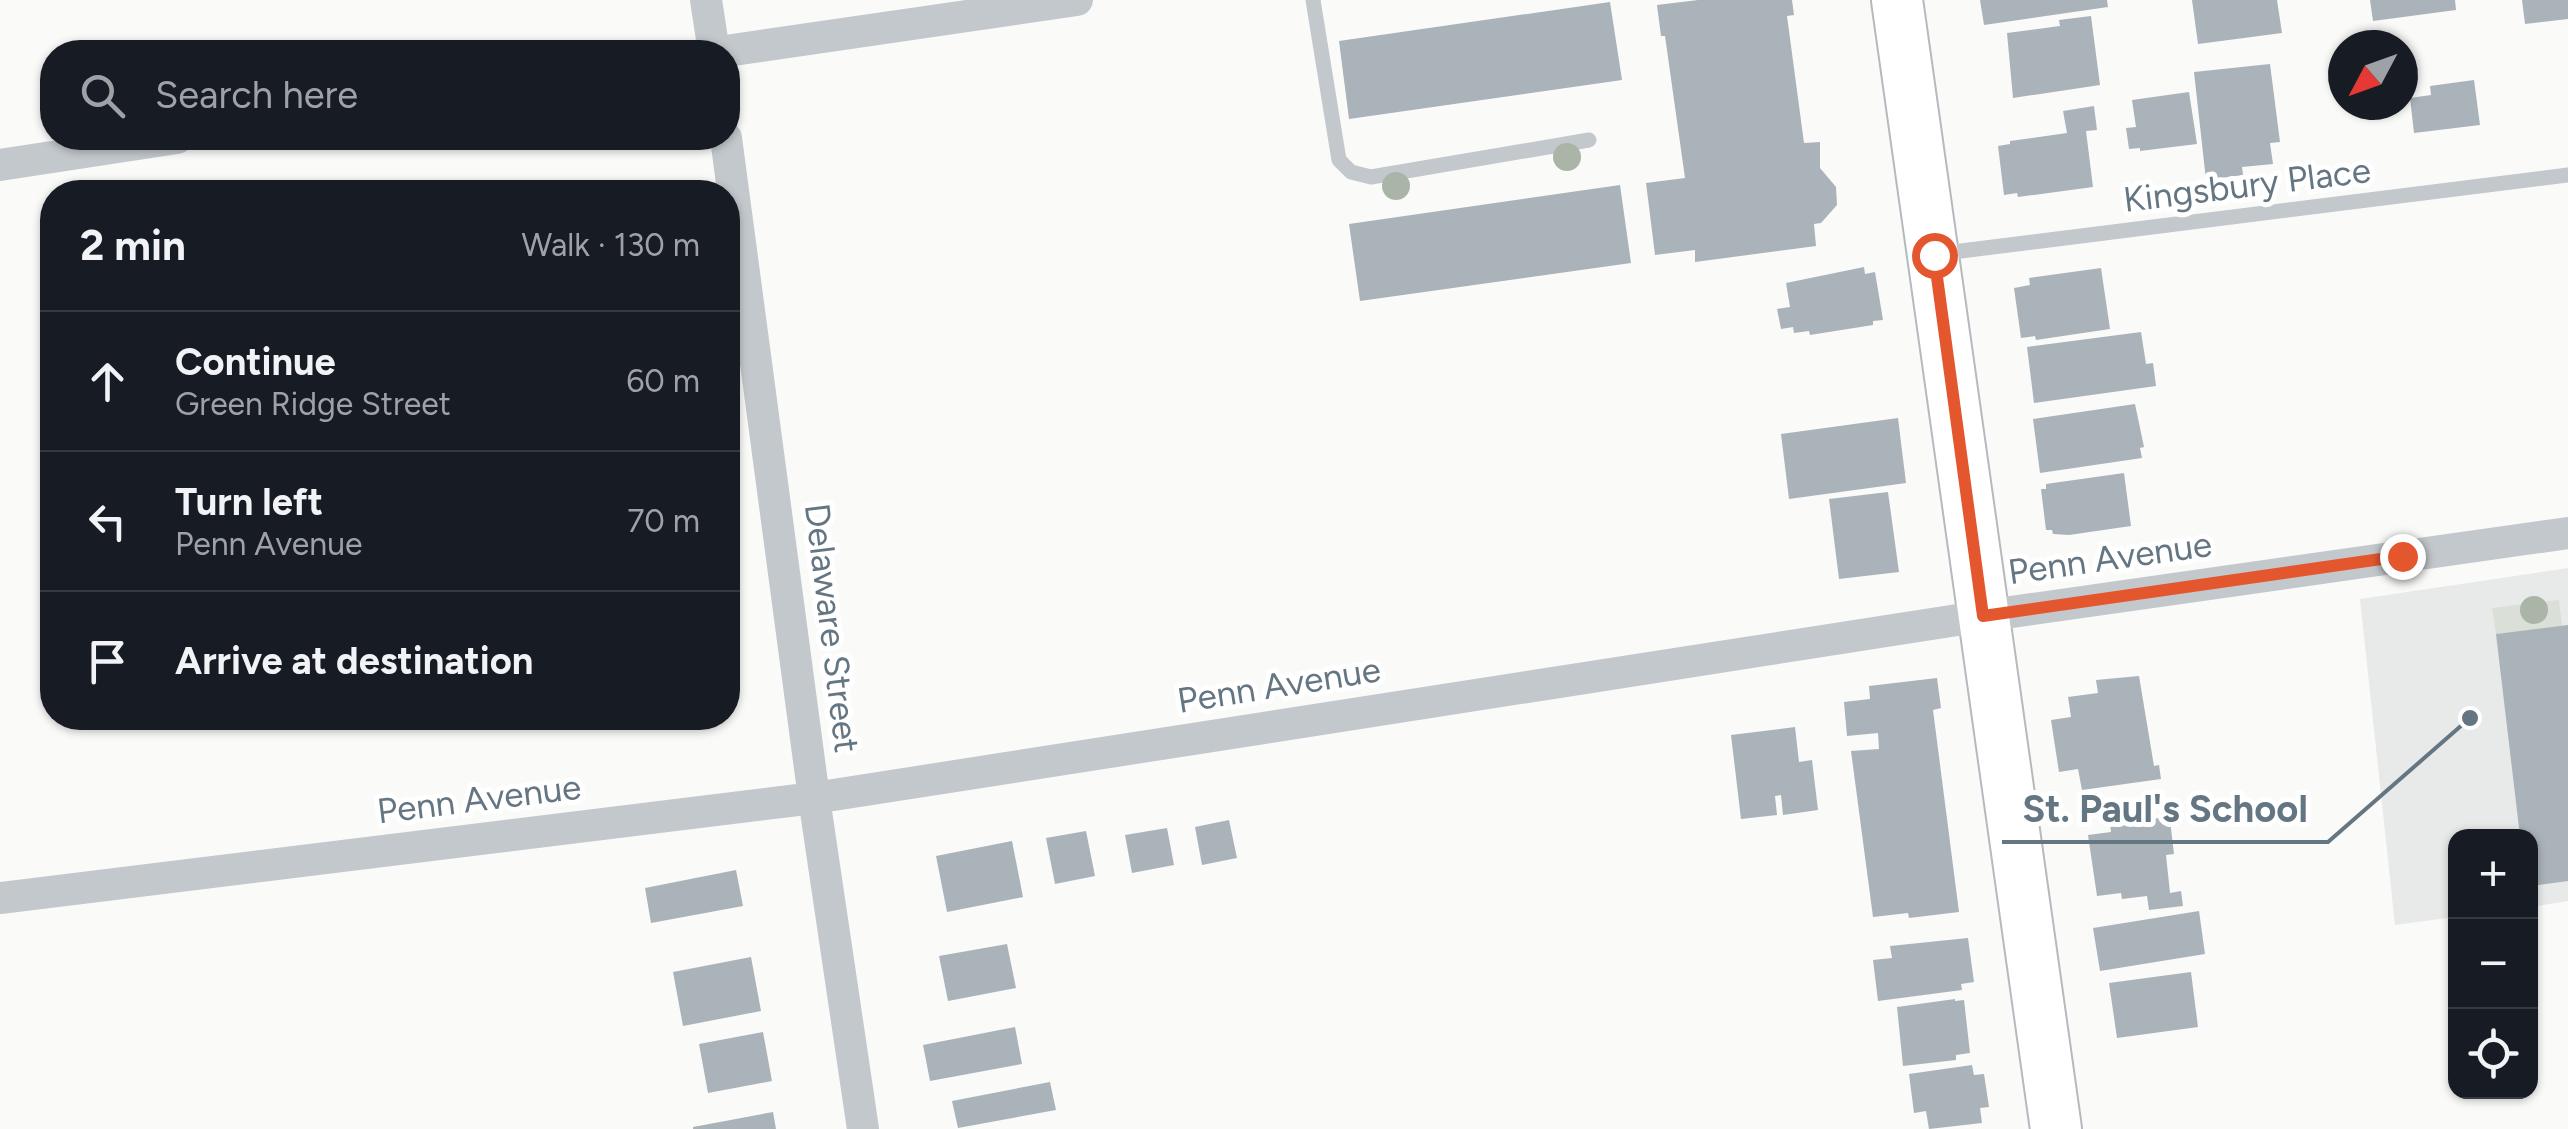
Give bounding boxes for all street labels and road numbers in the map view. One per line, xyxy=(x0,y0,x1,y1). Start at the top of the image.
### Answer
street label: Kingsbury Place xyxy=(2121,149,2373,221)
street label: Delaware Street xyxy=(796,501,868,755)
street label: Penn Avenue xyxy=(2006,523,2214,593)
street label: Penn Avenue xyxy=(1174,648,1384,722)
street label: Penn Avenue xyxy=(375,766,583,832)

